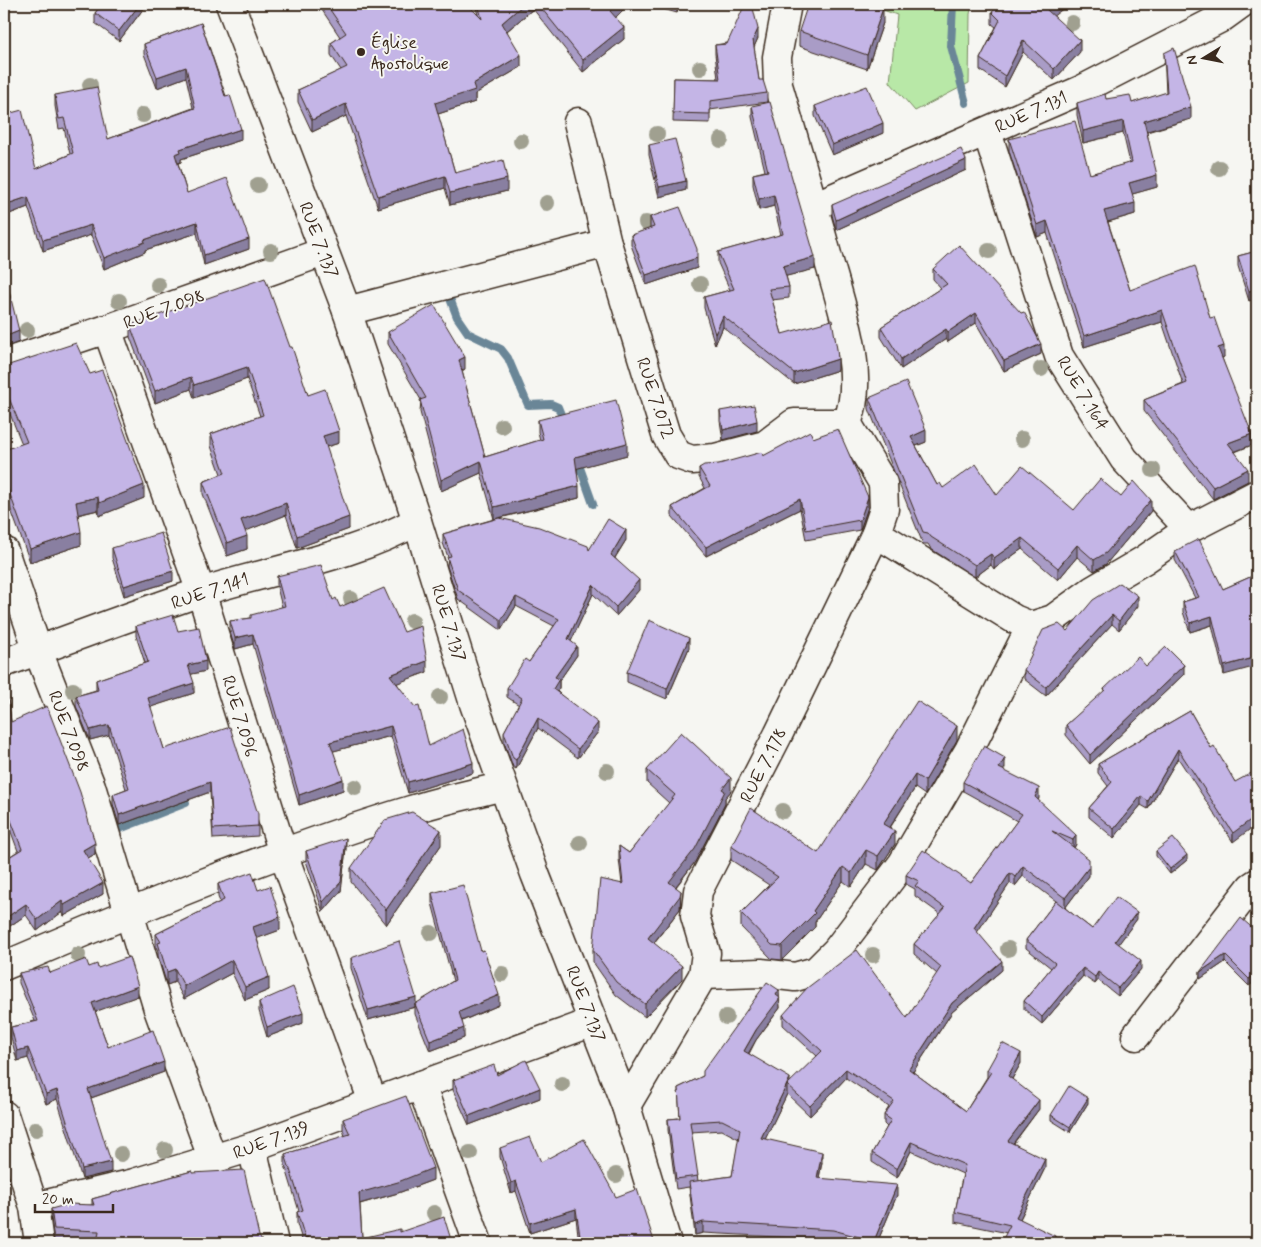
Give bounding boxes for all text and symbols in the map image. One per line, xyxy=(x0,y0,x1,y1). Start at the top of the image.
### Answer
place label: Église Apostolique xyxy=(371,31,449,77)
north arrow xyxy=(1178,32,1228,82)
marker: Église Apostolique xyxy=(355,46,367,58)
text: N xyxy=(1183,54,1202,66)
street label: RUE 7.131 xyxy=(991,86,1072,140)
street label: RUE 7.137 xyxy=(292,199,344,282)
street label: RUE 7.098 xyxy=(120,284,208,336)
street label: RUE 7.164 xyxy=(1050,352,1114,436)
street label: RUE 7.072 xyxy=(630,355,680,442)
street label: RUE 7.141 xyxy=(168,568,252,616)
street label: RUE 7.137 xyxy=(425,581,471,665)
street label: RUE 7.096 xyxy=(215,673,263,760)
street label: RUE 7.098 xyxy=(42,687,95,775)
street label: RUE 7.178 xyxy=(735,724,793,807)
street label: RUE 7.137 xyxy=(559,963,611,1046)
street label: RUE 7.139 xyxy=(230,1116,313,1166)
scale bar xyxy=(35,1182,112,1214)
text: 20 m xyxy=(42,1190,74,1210)

